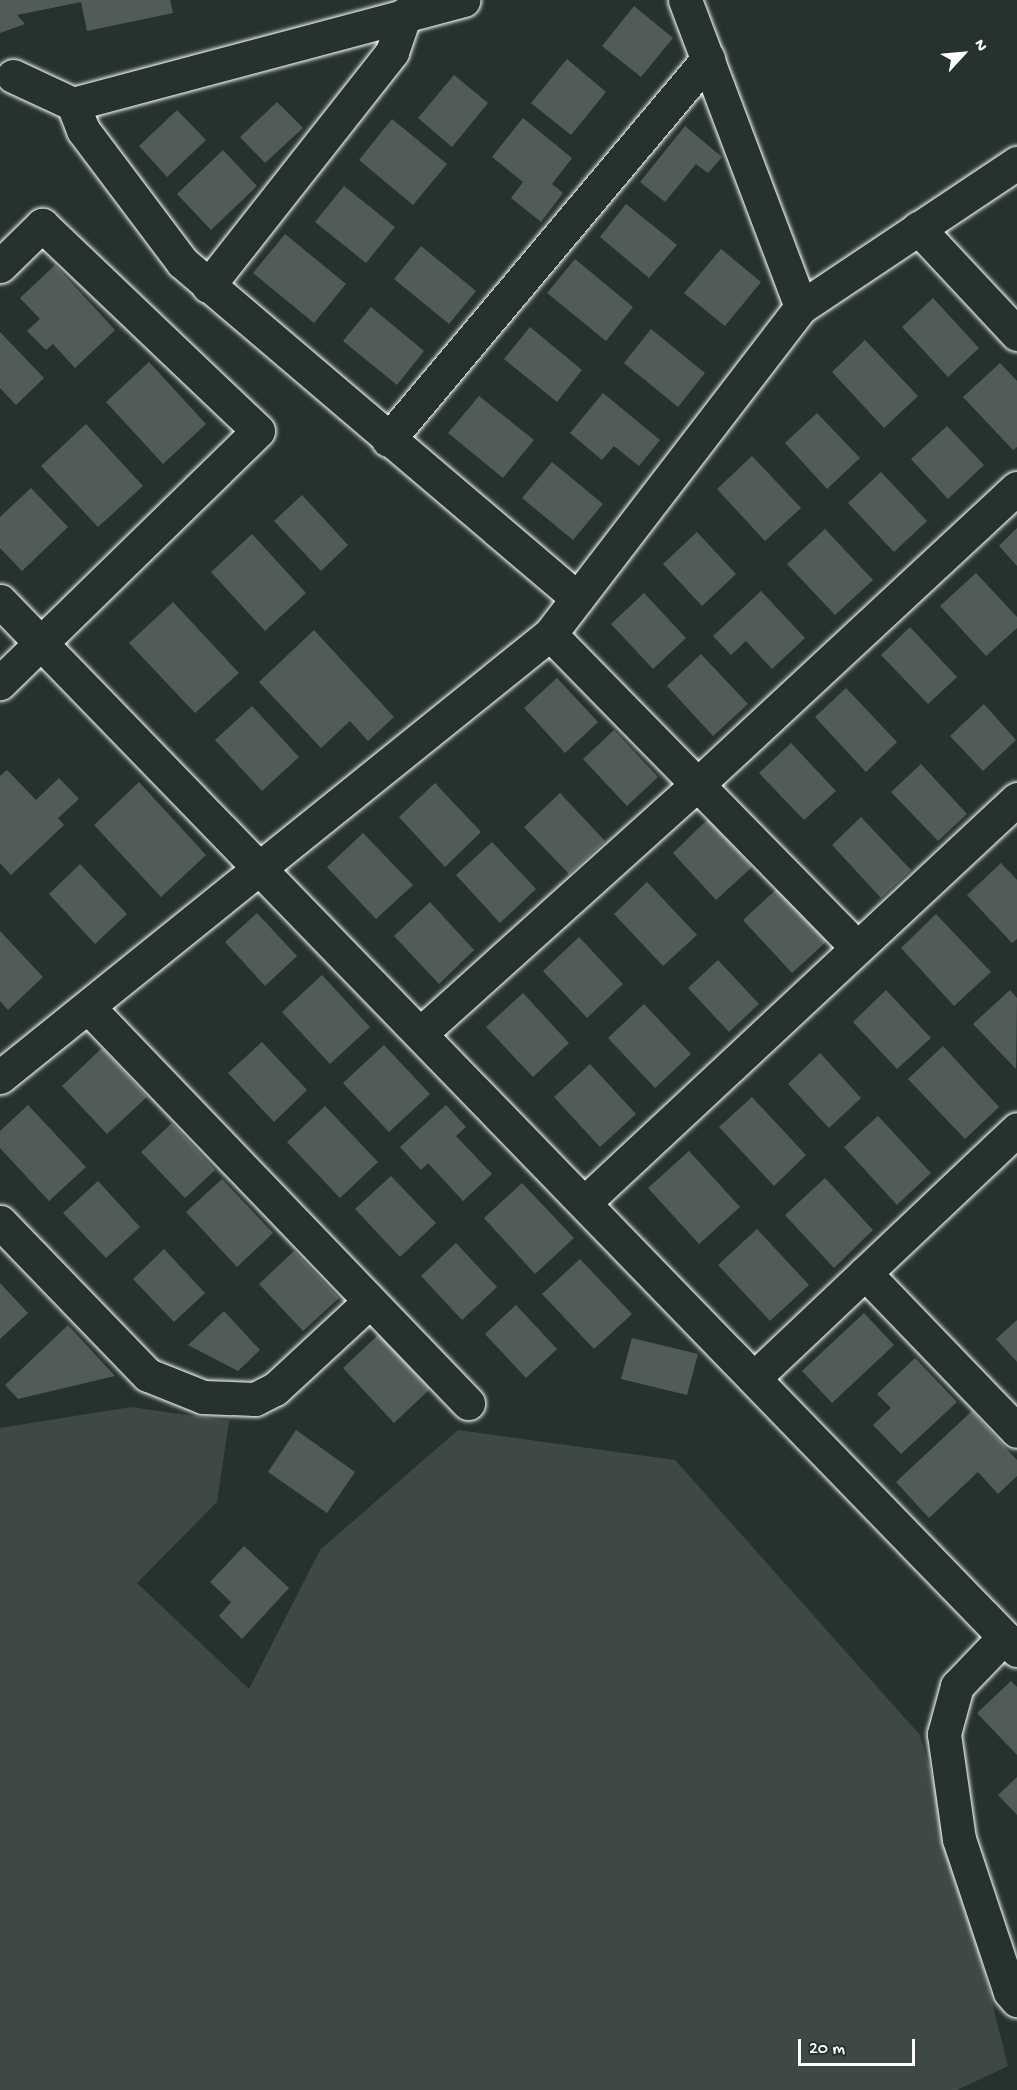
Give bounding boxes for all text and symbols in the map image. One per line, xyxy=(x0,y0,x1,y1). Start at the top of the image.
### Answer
north arrow xyxy=(933,24,993,84)
text: N xyxy=(969,37,990,55)
scale bar xyxy=(801,2027,918,2065)
text: 20 m xyxy=(809,2039,845,2060)

